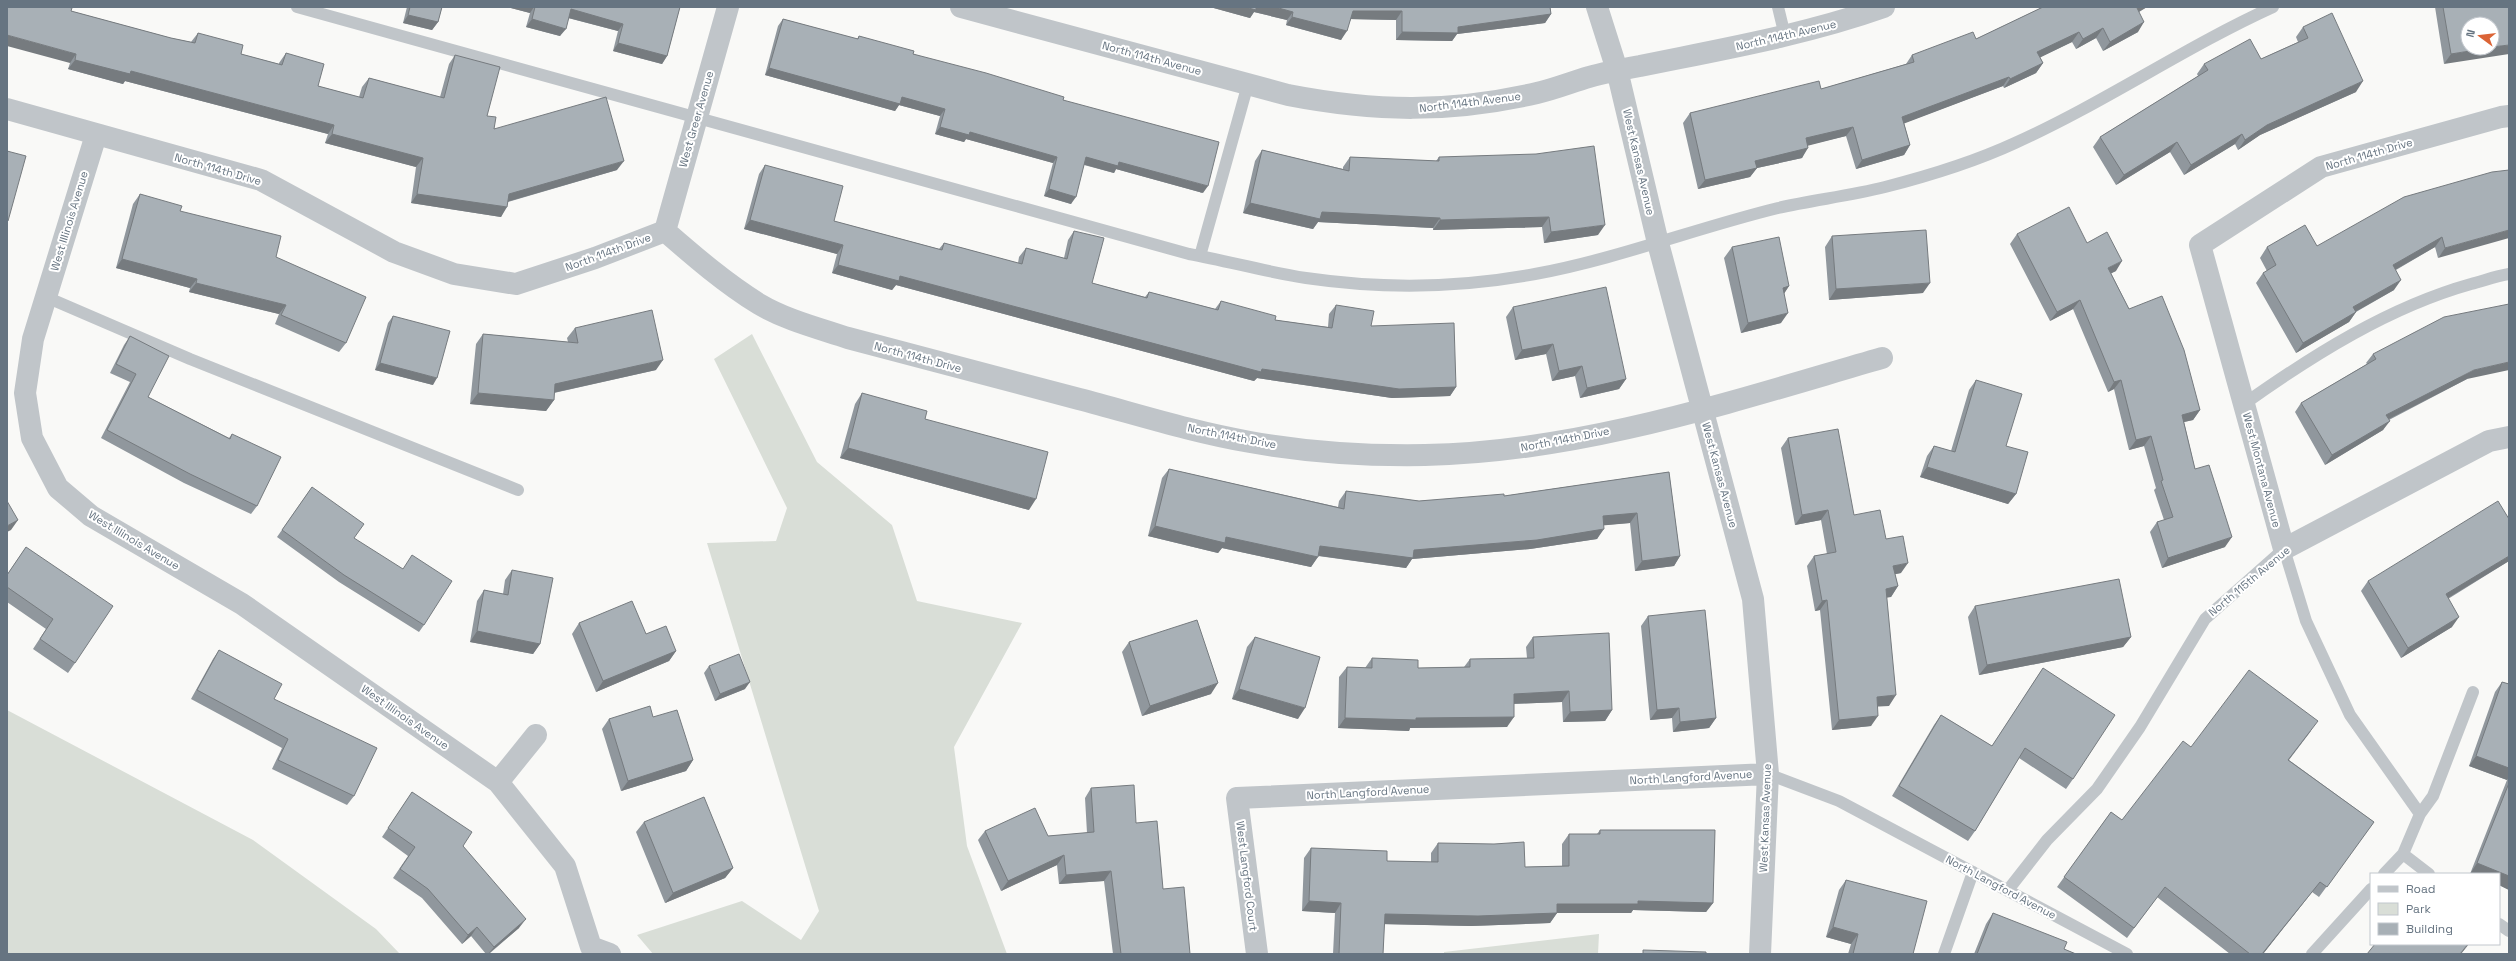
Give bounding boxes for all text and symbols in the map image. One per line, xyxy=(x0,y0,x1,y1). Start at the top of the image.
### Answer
north arrow xyxy=(2460,16,2500,56)
street label: North 114th Avenue xyxy=(1735,17,1837,53)
text: N xyxy=(2463,28,2478,39)
street label: North 114th Avenue xyxy=(1101,38,1203,78)
street label: West Greer Avenue xyxy=(676,69,716,169)
street label: North 114th Avenue xyxy=(1418,89,1522,115)
street label: West Kansas Avenue xyxy=(1620,107,1658,217)
street label: North 114th Drive xyxy=(2324,135,2414,173)
street label: North 114th Drive xyxy=(173,150,263,188)
street label: West Illinois Avenue xyxy=(47,169,91,273)
street label: North 114th Drive xyxy=(563,230,653,274)
street label: North 114th Drive xyxy=(873,339,963,375)
street label: West Montana Avenue xyxy=(2240,411,2284,529)
street label: North 114th Drive xyxy=(1187,421,1277,451)
street label: West Kansas Avenue xyxy=(1699,421,1741,529)
street label: North 114th Drive xyxy=(1520,424,1610,454)
street label: West Illinois Avenue xyxy=(86,507,182,573)
street label: North 115th Avenue xyxy=(2205,543,2293,619)
street label: West Illinois Avenue xyxy=(358,681,452,753)
street label: West Kansas Avenue xyxy=(1756,763,1774,873)
street label: North Langford Avenue xyxy=(1629,767,1753,787)
street label: North Langford Avenue xyxy=(1306,782,1430,802)
street label: West Langford Court xyxy=(1233,820,1261,932)
street label: North Langford Avenue xyxy=(1943,852,2059,922)
legend xyxy=(2370,873,2500,945)
text: Road xyxy=(2406,881,2435,897)
text: Park xyxy=(2406,901,2431,917)
text: Building xyxy=(2406,921,2453,937)

